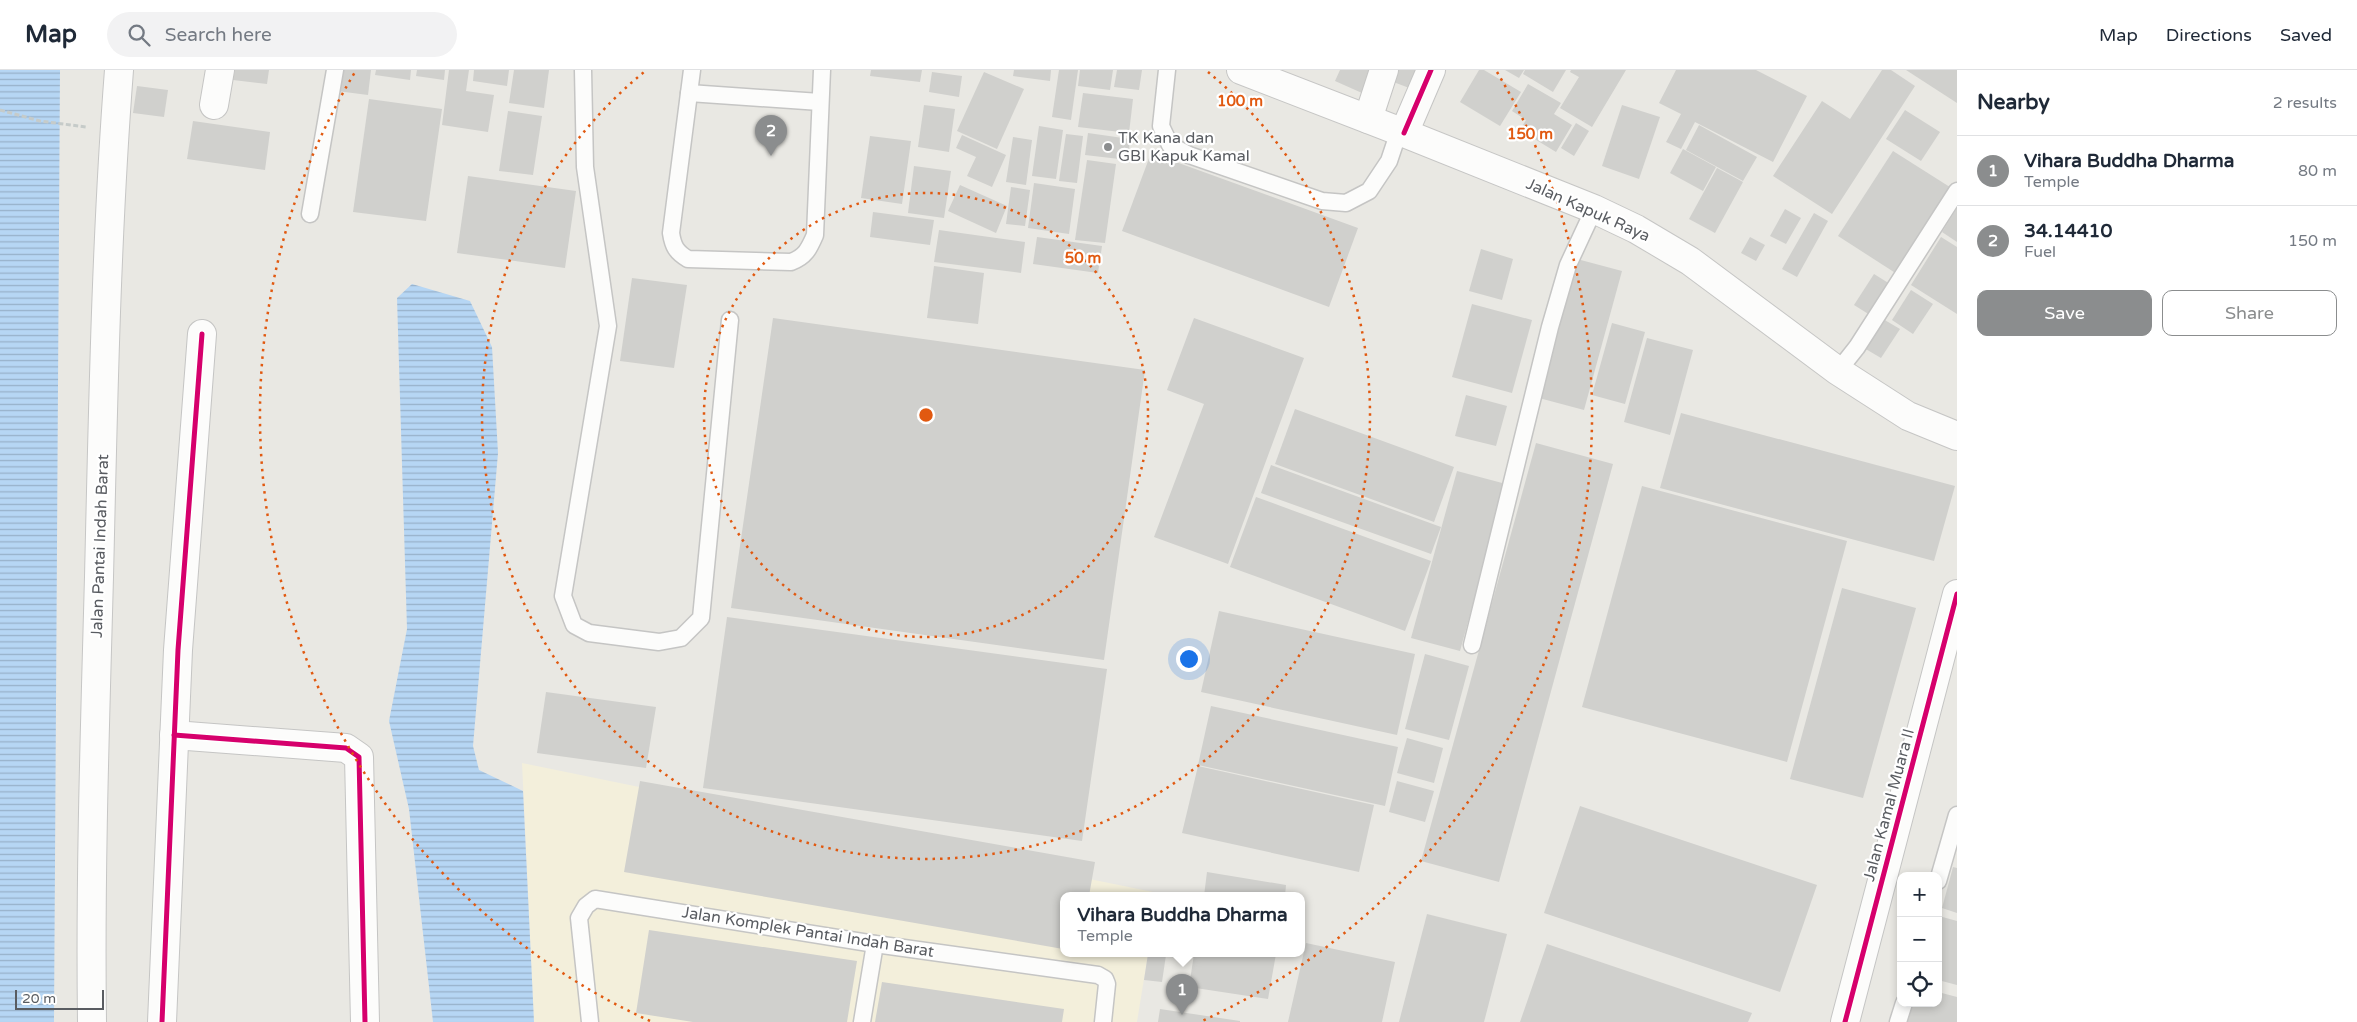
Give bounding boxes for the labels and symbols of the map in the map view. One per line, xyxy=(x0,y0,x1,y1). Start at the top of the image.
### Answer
text: 100 m xyxy=(1217,92,1263,110)
pin: 2 xyxy=(755,115,787,156)
text: 150 m xyxy=(1507,125,1553,143)
place label: TK Kana dan GBI Kapuk Kamal xyxy=(1118,128,1250,166)
marker: TK Kana dan GBI Kapuk Kamal xyxy=(1102,141,1114,153)
street label: Jalan Kapuk Raya xyxy=(1523,174,1653,246)
text: 50 m xyxy=(1065,249,1101,267)
centre of rings xyxy=(917,406,935,424)
street label: Jalan Pantai Indah Barat xyxy=(87,454,113,638)
your location xyxy=(1176,646,1202,672)
street label: Jalan Kamal Muara II xyxy=(1859,726,1919,884)
street label: Jalan Komplek Pantai Indah Barat xyxy=(681,902,935,962)
pin: 1 xyxy=(1166,974,1198,1015)
scale bar xyxy=(15,987,104,1010)

